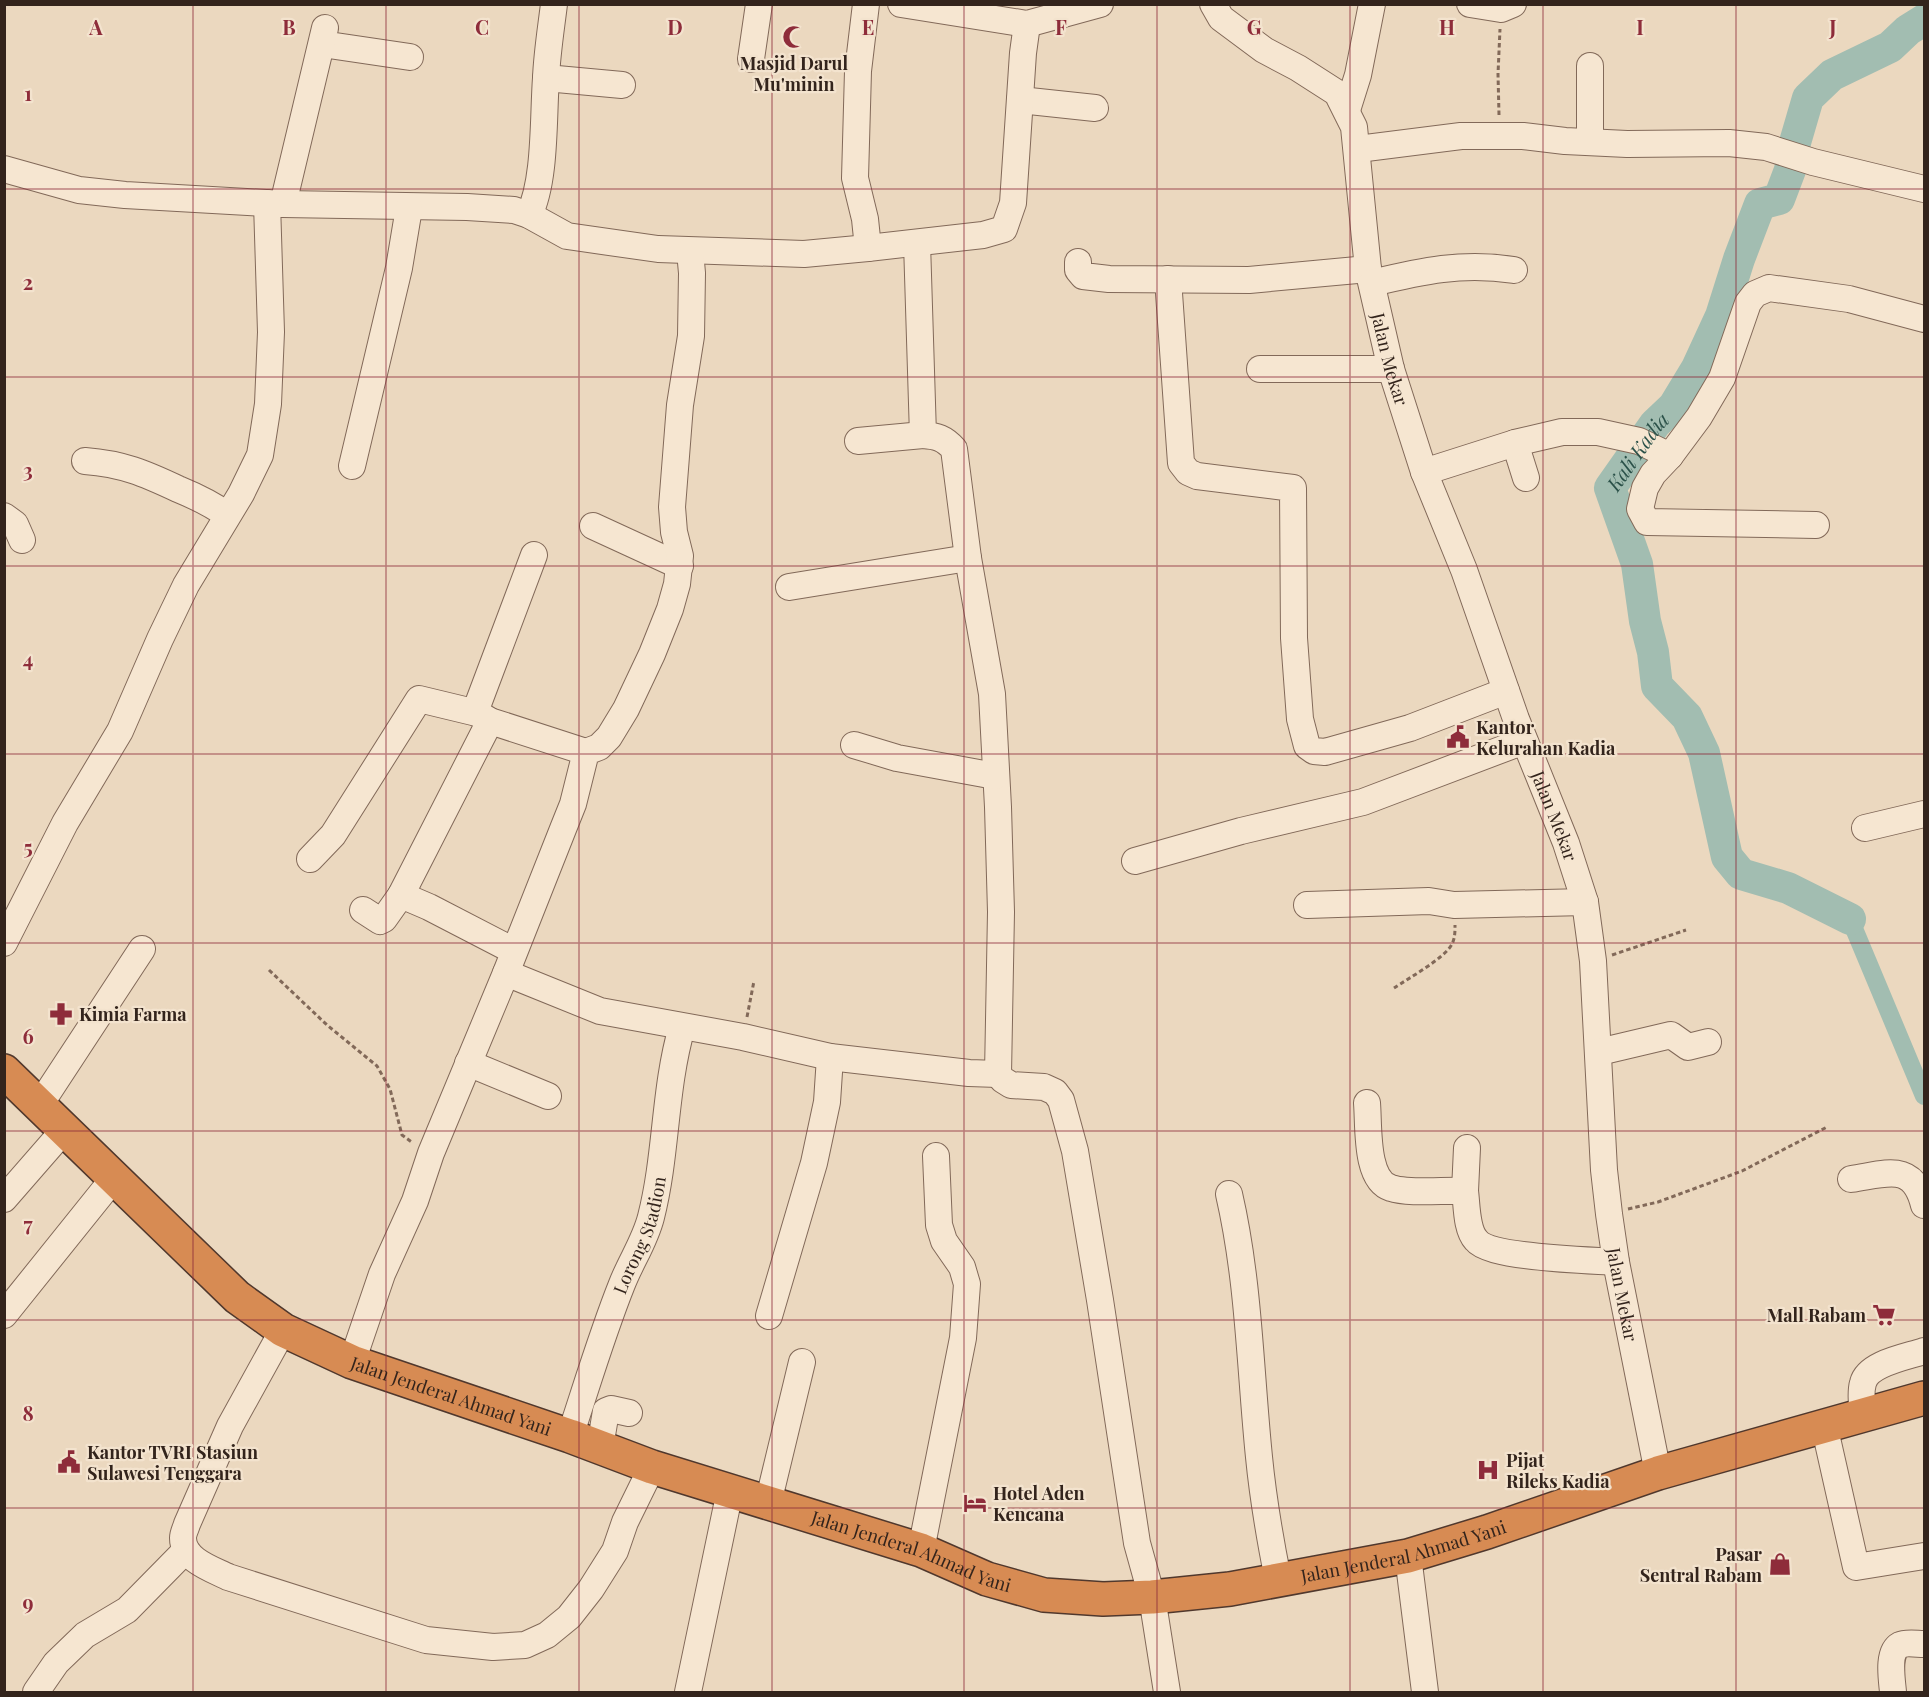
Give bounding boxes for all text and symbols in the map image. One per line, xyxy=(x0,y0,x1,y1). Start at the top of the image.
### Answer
text: A xyxy=(88,13,103,40)
text: B xyxy=(282,13,296,40)
text: C xyxy=(475,13,489,40)
text: D xyxy=(667,13,683,40)
text: E xyxy=(862,13,874,40)
text: F xyxy=(1055,13,1067,40)
text: G xyxy=(1247,13,1262,40)
text: H xyxy=(1439,13,1455,40)
text: I xyxy=(1636,13,1644,40)
text: J xyxy=(1828,13,1837,40)
mosque icon: Masjid Darul Mu'minin xyxy=(781,24,807,50)
place label: Masjid Darul Mu'minin xyxy=(740,51,849,96)
text: 1 xyxy=(24,79,32,106)
text: 2 xyxy=(23,268,33,295)
street label: Jalan Mekar xyxy=(1366,309,1414,409)
water label: Kali Kadia xyxy=(1598,405,1674,496)
text: 3 xyxy=(23,456,33,483)
text: 4 xyxy=(23,645,33,672)
place label: Kantor Kelurahan Kadia xyxy=(1476,715,1616,760)
public building icon: Kantor Kelurahan Kadia xyxy=(1445,724,1471,750)
street label: Jalan Mekar xyxy=(1526,766,1583,864)
text: 5 xyxy=(23,833,33,860)
pharmacy icon: Kimia Farma xyxy=(48,1001,74,1027)
place label: Kimia Farma xyxy=(79,1002,187,1026)
text: 6 xyxy=(22,1022,34,1049)
street label: Lorong Stadion xyxy=(607,1174,671,1297)
text: 7 xyxy=(23,1210,33,1237)
street label: Jalan Mekar xyxy=(1602,1245,1643,1343)
supermarket icon: Mall Rabam xyxy=(1871,1302,1897,1328)
place label: Mall Rabam xyxy=(1767,1303,1867,1327)
street label: Jalan Jenderal Ahmad Yani xyxy=(347,1350,555,1441)
text: 8 xyxy=(22,1399,34,1426)
place label: Kantor TVRI Stasiun Sulawesi Tenggara xyxy=(87,1440,258,1485)
place label: Pijat Rileks Kadia xyxy=(1506,1448,1610,1493)
public building icon: Kantor TVRI Stasiun Sulawesi Tenggara xyxy=(56,1449,82,1475)
hospital icon: Pijat Rileks Kadia xyxy=(1475,1457,1501,1483)
place label: Hotel Aden Kencana xyxy=(993,1481,1084,1526)
hotel icon: Hotel Aden Kencana xyxy=(962,1490,988,1516)
street label: Jalan Jenderal Ahmad Yani xyxy=(808,1505,1014,1597)
street label: Jalan Jenderal Ahmad Yani xyxy=(1298,1514,1509,1588)
place label: Pasar Sentral Rabam xyxy=(1640,1542,1763,1587)
shop icon: Pasar Sentral Rabam xyxy=(1767,1551,1793,1577)
text: 9 xyxy=(22,1588,34,1615)

